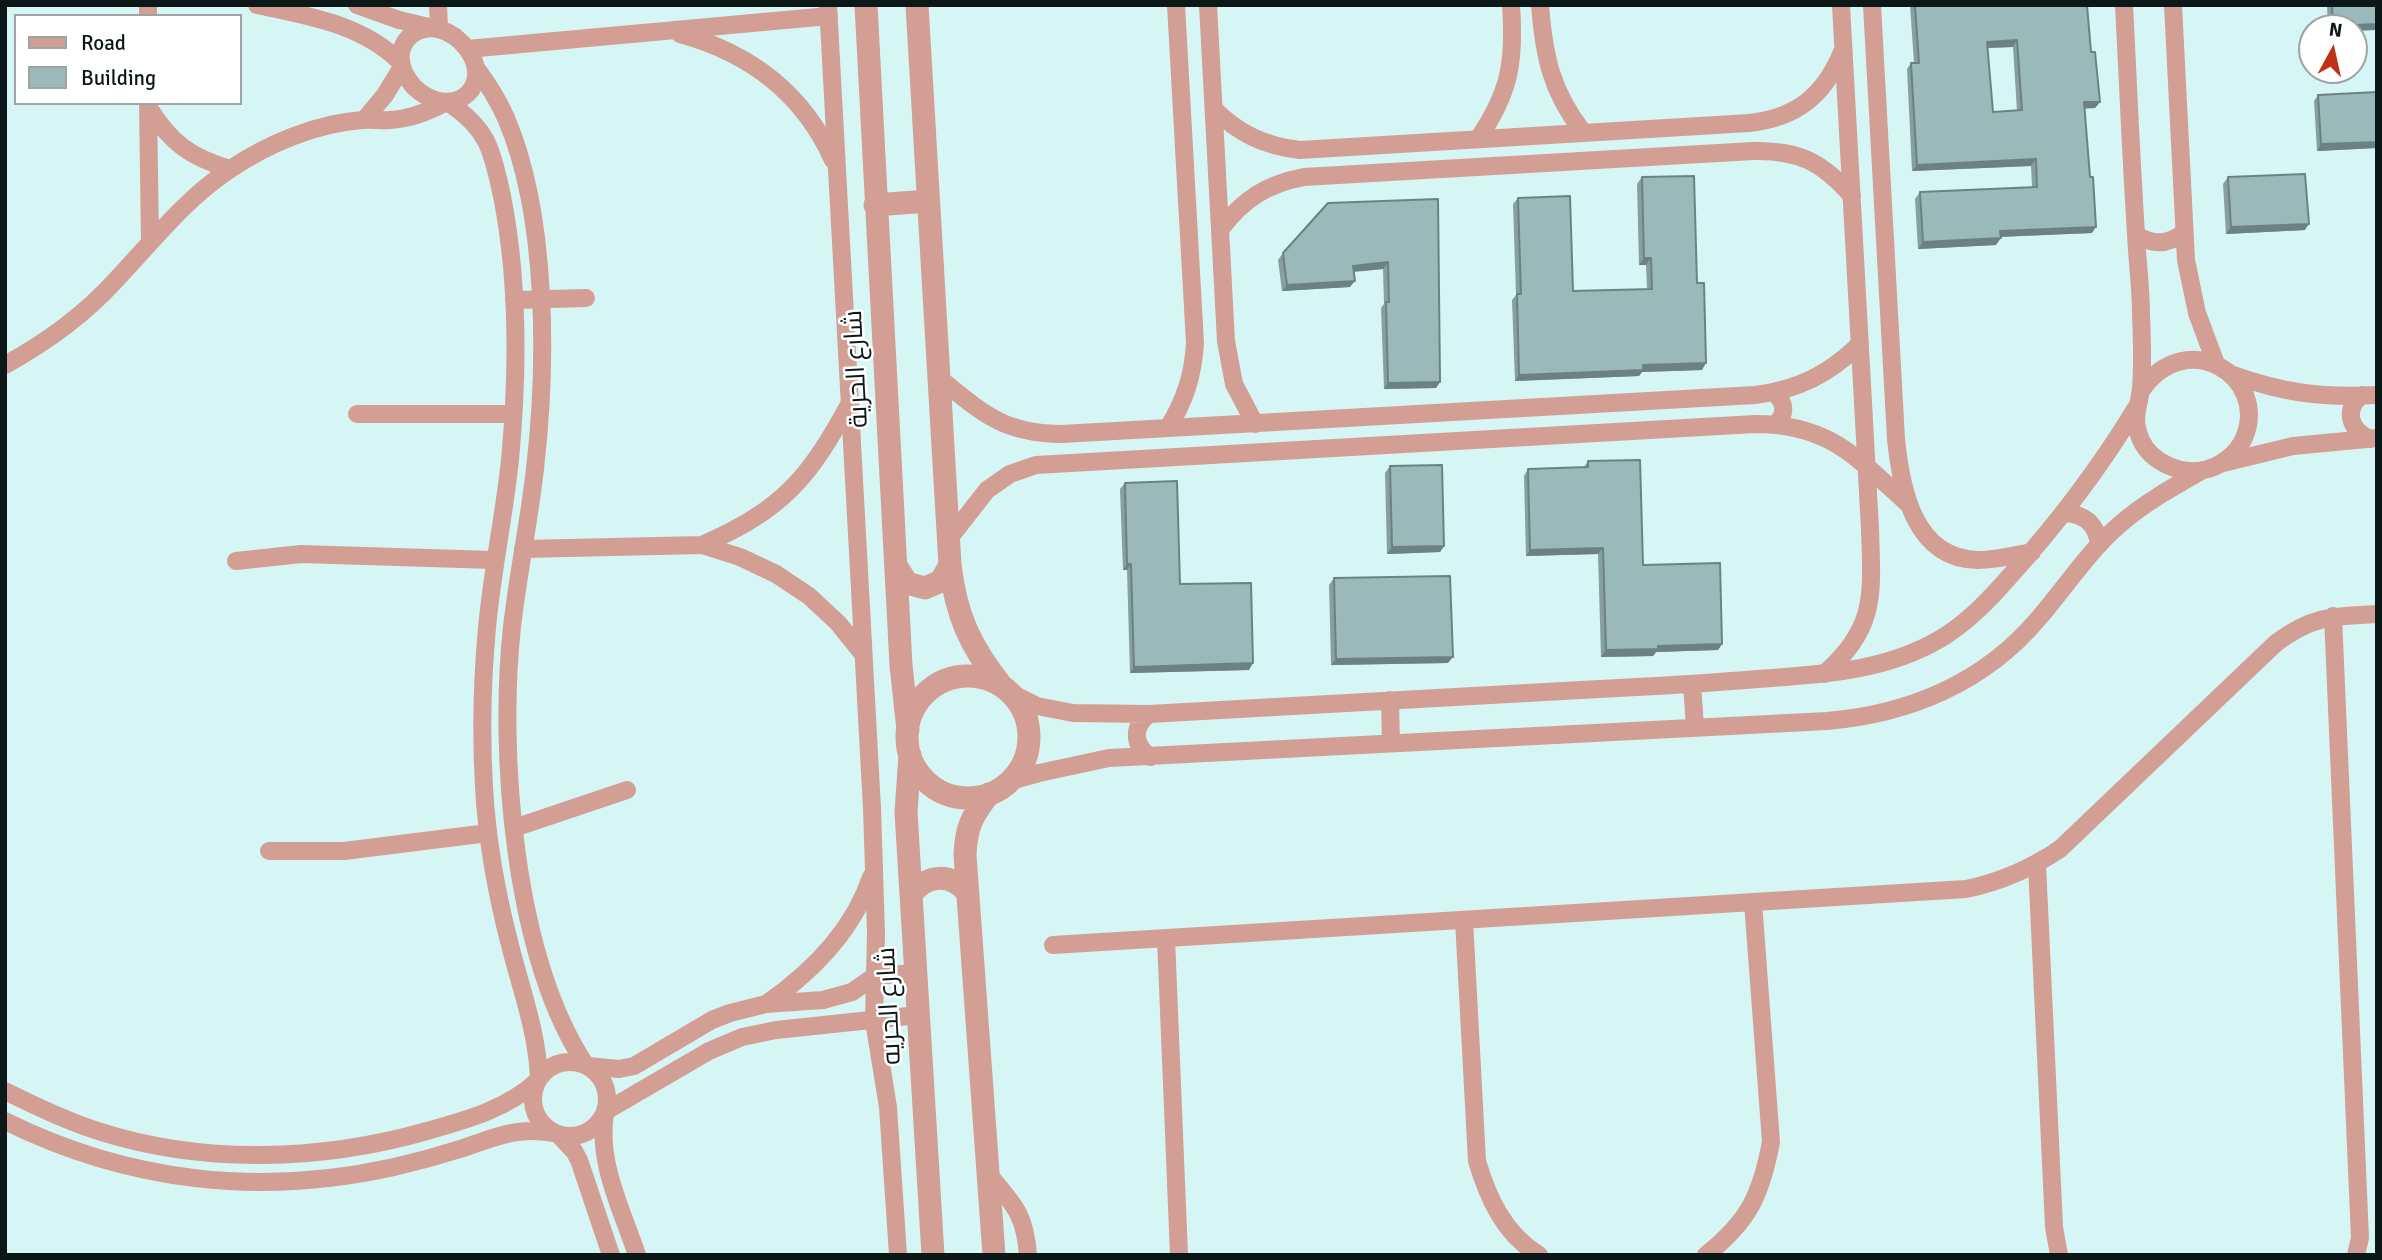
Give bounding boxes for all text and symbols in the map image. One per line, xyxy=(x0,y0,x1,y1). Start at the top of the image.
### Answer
legend xyxy=(14,14,242,105)
north arrow xyxy=(2298,14,2368,84)
text: N xyxy=(2327,17,2344,43)
text: Road xyxy=(81,30,126,56)
text: Building xyxy=(81,65,156,91)
street label: شارع الحرية xyxy=(838,309,876,429)
street label: شارع الحريه xyxy=(871,946,909,1066)

